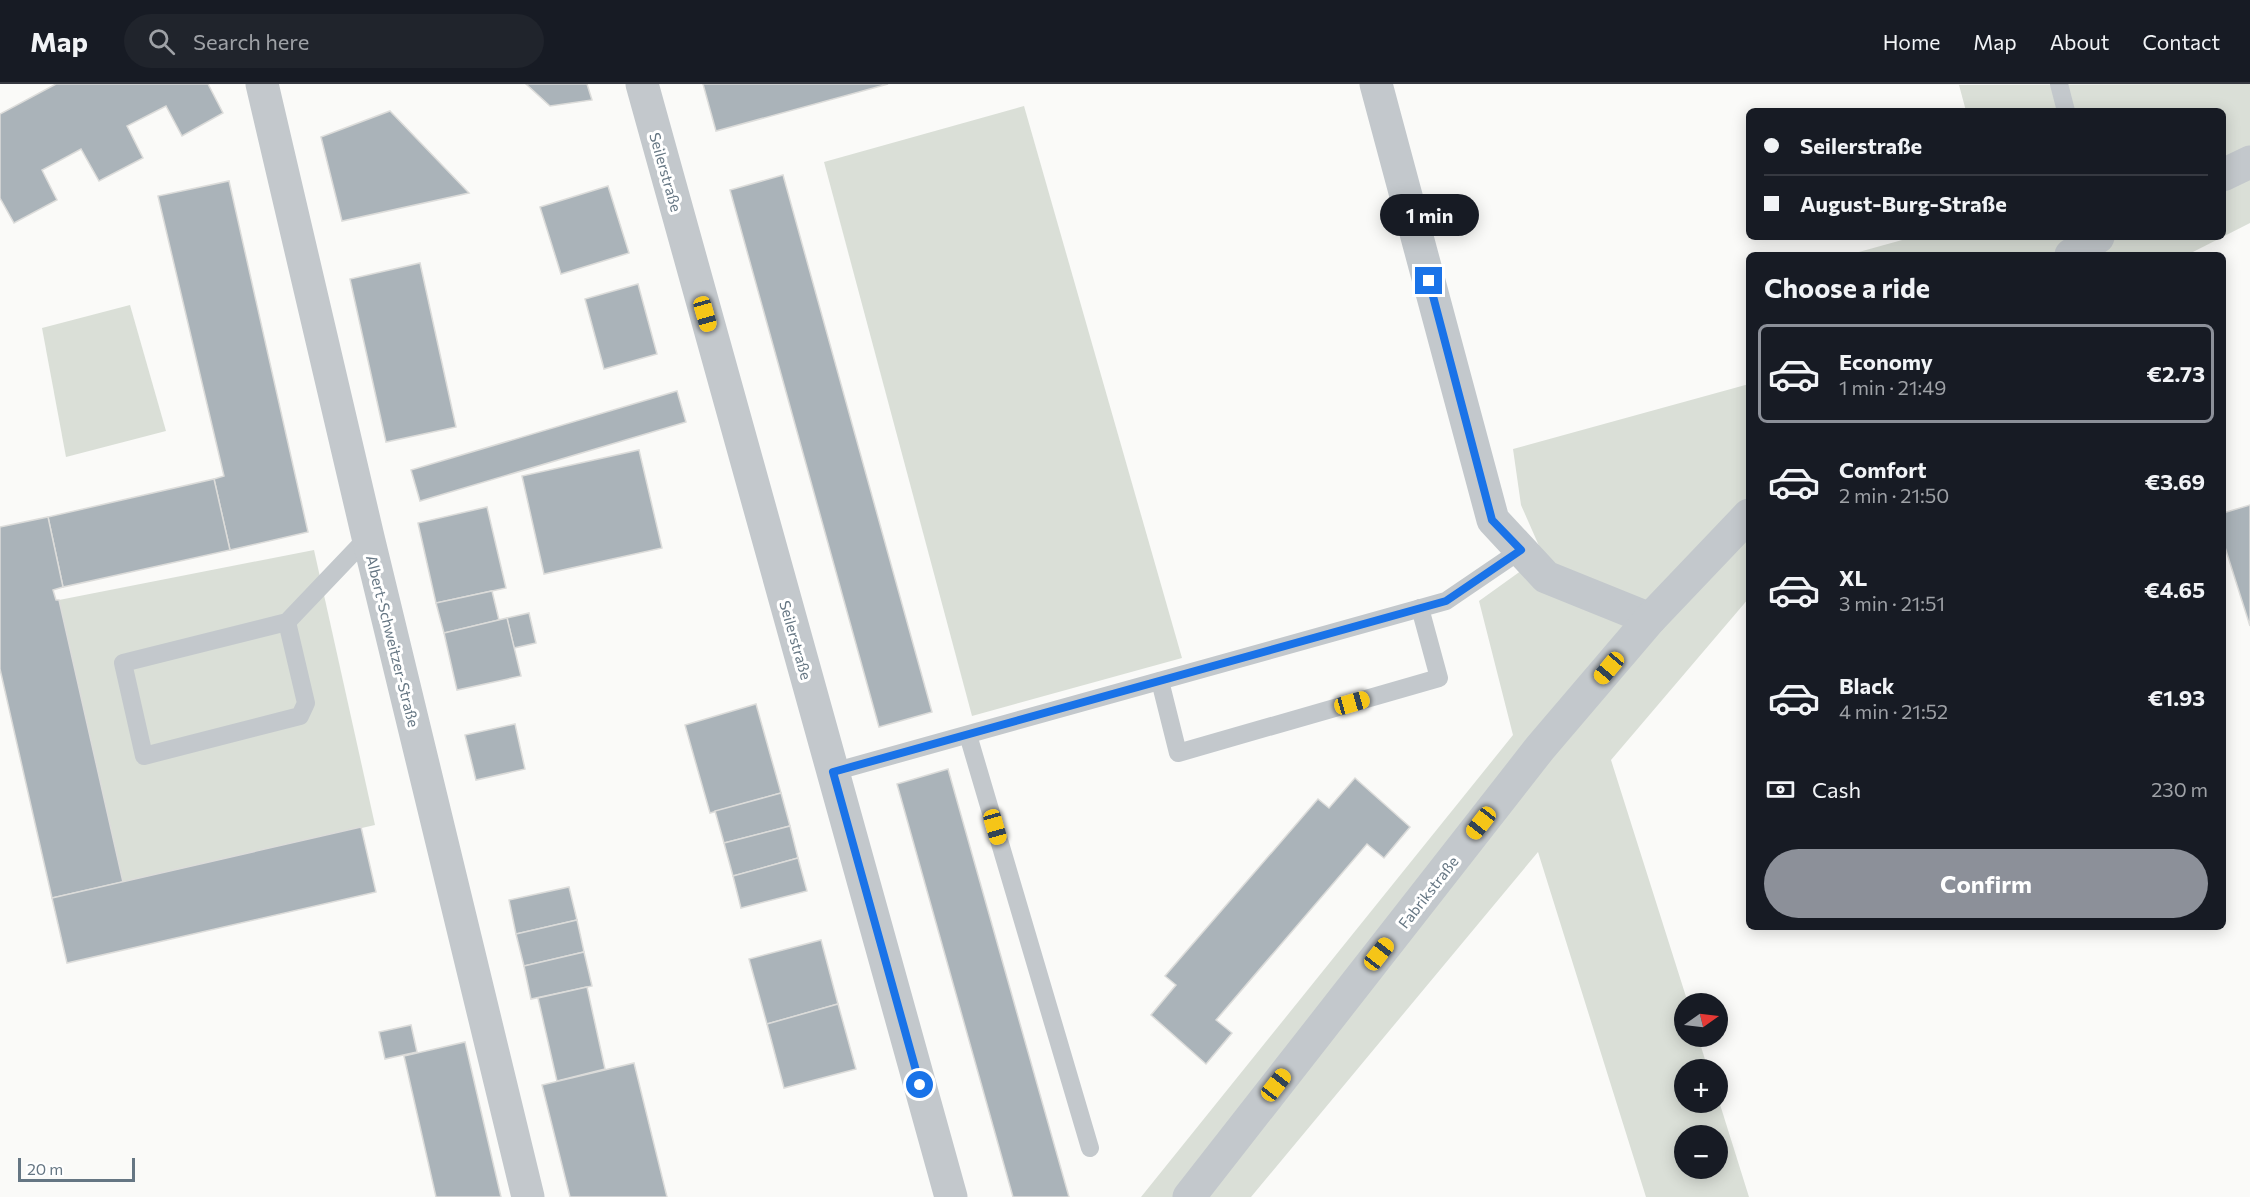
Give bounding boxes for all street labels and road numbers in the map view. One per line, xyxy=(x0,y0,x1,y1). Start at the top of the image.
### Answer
street label: Seilerstraße xyxy=(646,130,686,214)
street label: Albert-Schweitzer-Straße xyxy=(363,553,423,729)
street label: Seilerstraße xyxy=(776,598,816,682)
street label: Fabrikstraße xyxy=(1394,852,1462,932)

